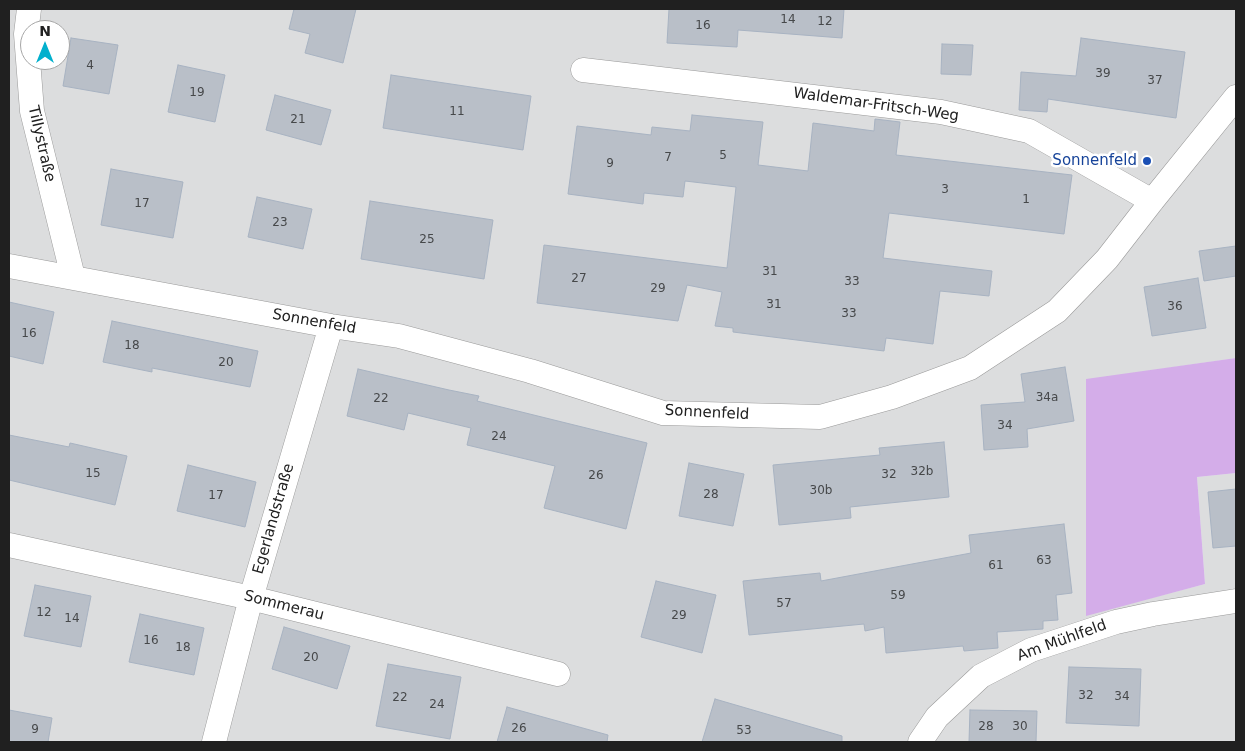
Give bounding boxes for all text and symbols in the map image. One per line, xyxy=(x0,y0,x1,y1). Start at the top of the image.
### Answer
house number: 14 xyxy=(780,13,796,27)
house number: 12 xyxy=(817,15,833,29)
house number: 16 xyxy=(695,19,711,33)
north arrow xyxy=(20,20,70,70)
text: N xyxy=(39,23,51,39)
house number: 4 xyxy=(86,59,94,73)
house number: 39 xyxy=(1095,67,1111,81)
house number: 37 xyxy=(1147,74,1163,88)
street label: Waldemar-Fritsch-Weg xyxy=(792,84,960,126)
house number: 19 xyxy=(189,86,205,100)
street label: Tillystraße xyxy=(23,104,59,184)
house number: 11 xyxy=(449,105,465,119)
house number: 21 xyxy=(290,113,306,127)
house number: 5 xyxy=(719,149,727,163)
house number: 7 xyxy=(664,151,672,165)
place label: Sonnenfeld xyxy=(1052,152,1137,170)
marker: Sonnenfeld xyxy=(1141,155,1153,167)
house number: 9 xyxy=(606,157,614,171)
house number: 3 xyxy=(941,183,949,197)
house number: 1 xyxy=(1022,193,1030,207)
house number: 17 xyxy=(134,197,150,211)
house number: 23 xyxy=(272,216,288,230)
house number: 25 xyxy=(419,233,435,247)
house number: 31 xyxy=(762,265,778,279)
house number: 27 xyxy=(571,272,587,286)
house number: 33 xyxy=(844,275,860,289)
house number: 29 xyxy=(650,282,666,296)
house number: 31 xyxy=(766,298,782,312)
house number: 36 xyxy=(1167,300,1183,314)
street label: Sonnenfeld xyxy=(271,306,357,338)
house number: 33 xyxy=(841,307,857,321)
house number: 16 xyxy=(21,327,37,341)
house number: 18 xyxy=(124,339,140,353)
house number: 20 xyxy=(218,356,234,370)
house number: 34a xyxy=(1036,391,1058,405)
house number: 22 xyxy=(373,392,389,406)
street label: Sonnenfeld xyxy=(664,402,750,424)
house number: 34 xyxy=(997,419,1013,433)
house number: 24 xyxy=(491,430,507,444)
street label: Egerlandstraße xyxy=(250,461,298,577)
house number: 32b xyxy=(911,465,933,479)
house number: 15 xyxy=(85,467,101,481)
house number: 32 xyxy=(881,468,897,482)
house number: 26 xyxy=(588,469,604,483)
house number: 30b xyxy=(810,484,832,498)
house number: 28 xyxy=(703,488,719,502)
house number: 17 xyxy=(208,489,224,503)
house number: 63 xyxy=(1036,554,1052,568)
house number: 61 xyxy=(988,559,1004,573)
street label: Sommerau xyxy=(242,587,326,625)
house number: 59 xyxy=(890,589,906,603)
house number: 57 xyxy=(776,597,792,611)
house number: 12 xyxy=(36,606,52,620)
house number: 29 xyxy=(671,609,687,623)
house number: 14 xyxy=(64,612,80,626)
street label: Am Mühlfeld xyxy=(1015,616,1109,666)
house number: 16 xyxy=(143,634,159,648)
house number: 18 xyxy=(175,641,191,655)
house number: 20 xyxy=(303,651,319,665)
house number: 32 xyxy=(1078,689,1094,703)
house number: 34 xyxy=(1114,690,1130,704)
house number: 22 xyxy=(392,691,408,705)
house number: 24 xyxy=(429,698,445,712)
house number: 28 xyxy=(978,720,994,734)
house number: 30 xyxy=(1012,720,1028,734)
house number: 26 xyxy=(511,722,527,736)
house number: 9 xyxy=(31,723,39,737)
house number: 53 xyxy=(736,724,752,738)

